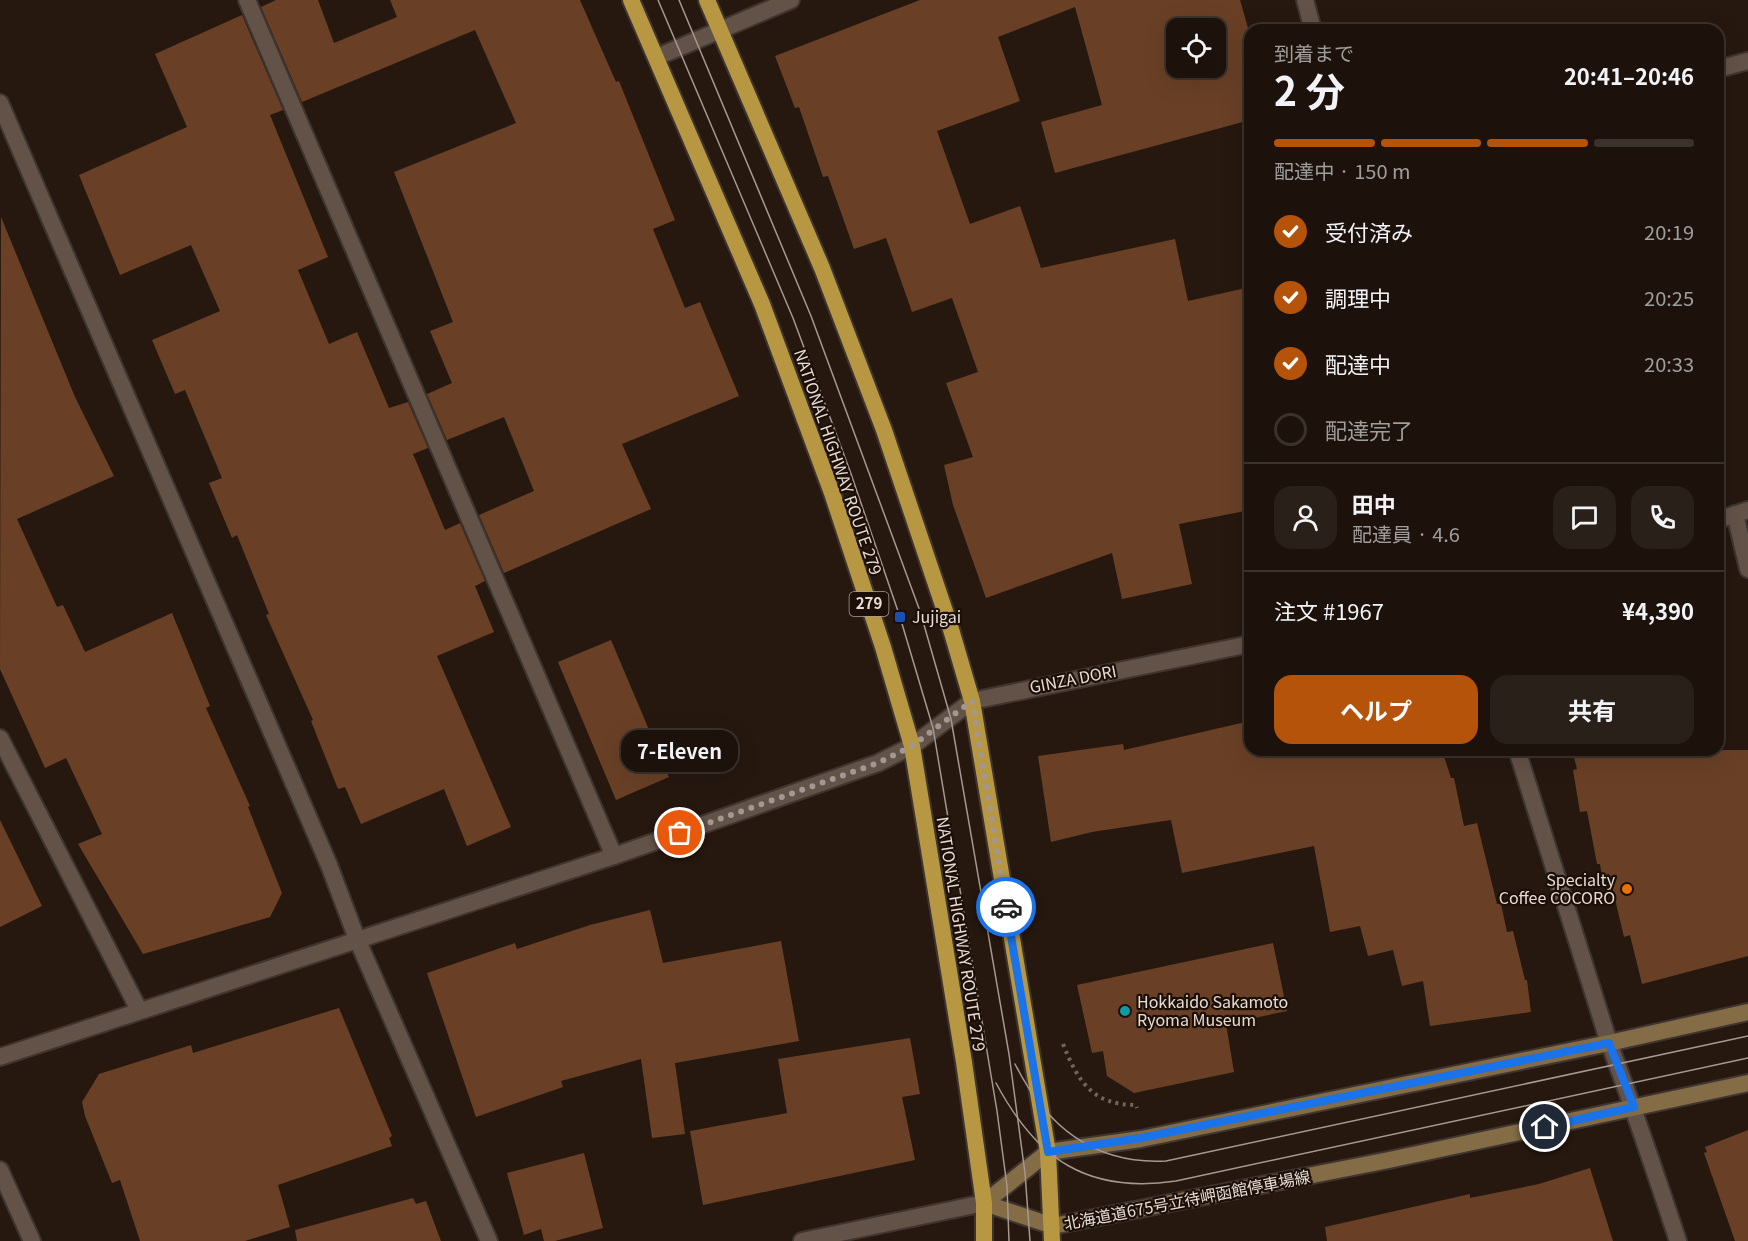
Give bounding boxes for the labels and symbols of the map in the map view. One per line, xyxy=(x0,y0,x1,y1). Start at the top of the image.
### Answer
street label: NATIONAL HIGHWAY ROUTE 279 xyxy=(789,346,889,578)
road number: 279 xyxy=(850,592,888,616)
place label: Jujigai xyxy=(912,604,961,628)
marker: Jujigai xyxy=(893,610,907,624)
street label: GINZA DORI xyxy=(1027,658,1118,698)
callout: 7-Eleven xyxy=(622,731,738,773)
pin xyxy=(654,807,705,858)
street label: NATIONAL HIGHWAY ROUTE 279 xyxy=(932,815,992,1053)
place label: Specialty Coffee COCORO xyxy=(1499,867,1616,909)
courier xyxy=(976,877,1036,937)
marker: Specialty Coffee COCORO xyxy=(1620,882,1634,896)
place label: Hokkaido Sakamoto Ryoma Museum xyxy=(1137,989,1288,1031)
marker: Hokkaido Sakamoto Ryoma Museum xyxy=(1118,1004,1132,1018)
pin xyxy=(1519,1101,1570,1152)
street label: 北海道道675号立待岬函館停車場線 xyxy=(1062,1163,1312,1235)

